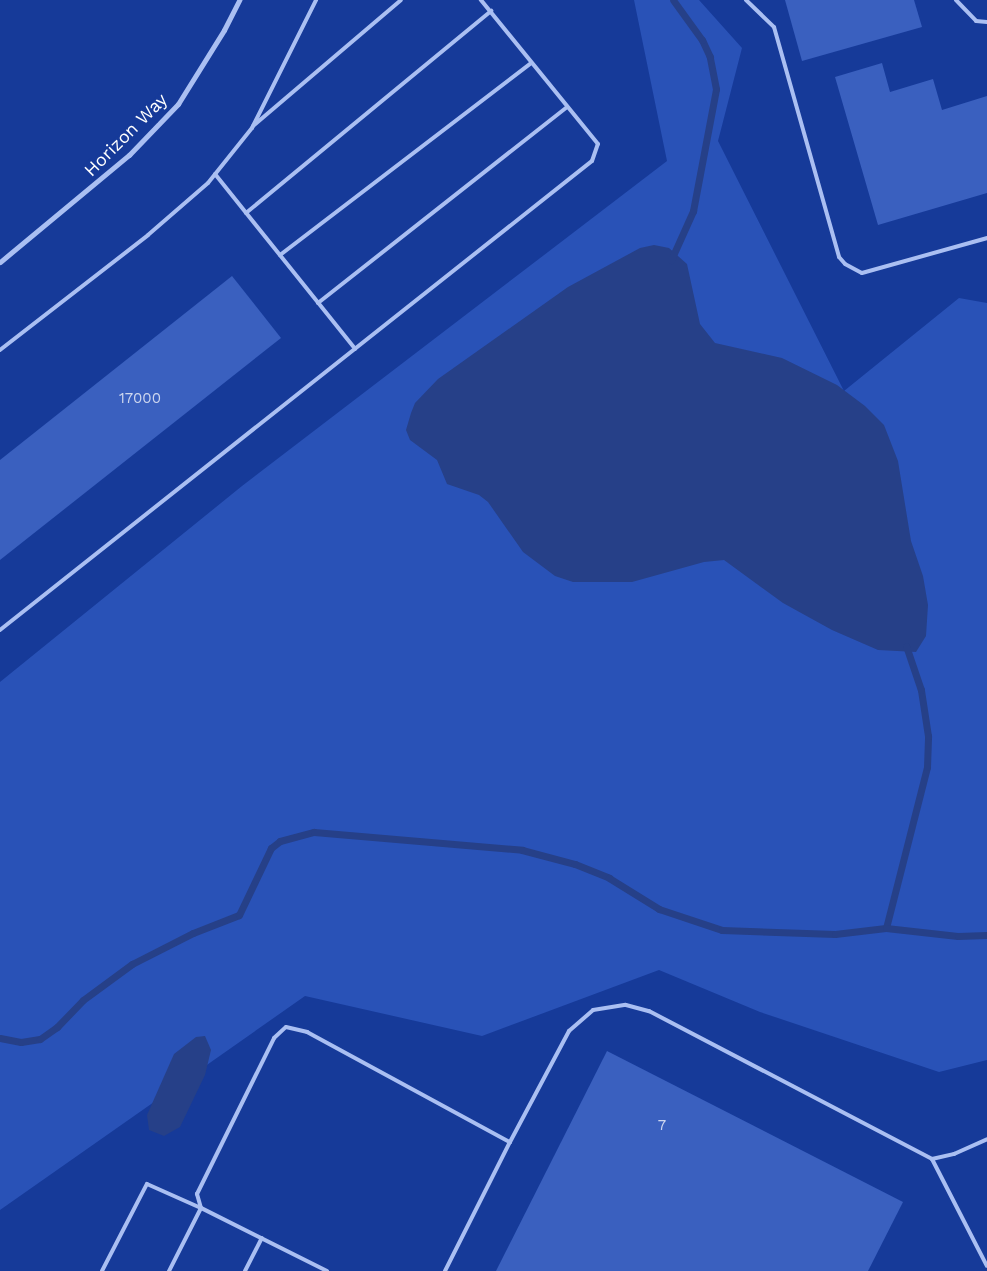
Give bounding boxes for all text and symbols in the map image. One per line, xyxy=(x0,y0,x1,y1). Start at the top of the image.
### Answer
street label: Horizon Way xyxy=(80,89,172,181)
house number: 17000 xyxy=(119,390,161,408)
house number: 7 xyxy=(658,1117,666,1135)

